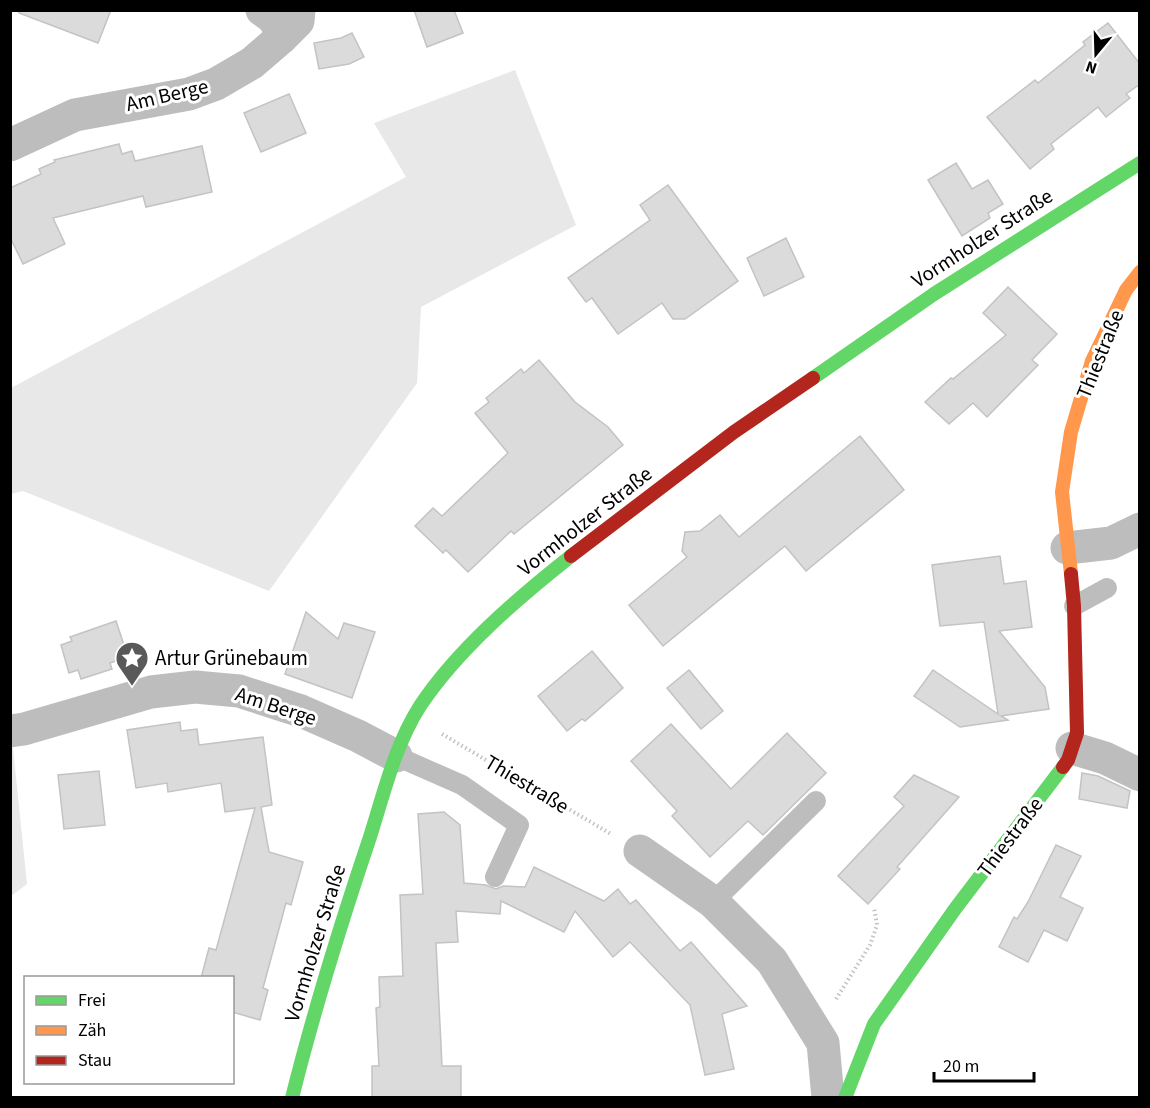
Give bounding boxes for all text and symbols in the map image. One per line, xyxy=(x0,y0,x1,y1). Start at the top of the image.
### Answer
north arrow xyxy=(1066,24,1126,84)
text: N xyxy=(1083,55,1100,79)
street label: Am Berge xyxy=(123,71,211,119)
street label: Vormholzer Straße xyxy=(905,181,1059,295)
street label: Thiestraße xyxy=(1069,305,1131,403)
street label: Vormholzer Straße xyxy=(512,459,658,583)
place icon: Artur Grünebaum xyxy=(114,640,150,687)
place label: Artur Grünebaum xyxy=(155,643,308,673)
street label: Am Berge xyxy=(232,679,320,733)
street label: Thiestraße xyxy=(479,747,575,821)
street label: Thiestraße xyxy=(970,791,1050,883)
street label: Vormholzer Straße xyxy=(277,861,353,1025)
legend xyxy=(24,976,234,1084)
text: Frei xyxy=(78,988,106,1013)
text: Zäh xyxy=(78,1018,106,1043)
scale bar xyxy=(934,1045,1034,1083)
text: Stau xyxy=(78,1048,112,1073)
text: 20 m xyxy=(943,1054,979,1079)

